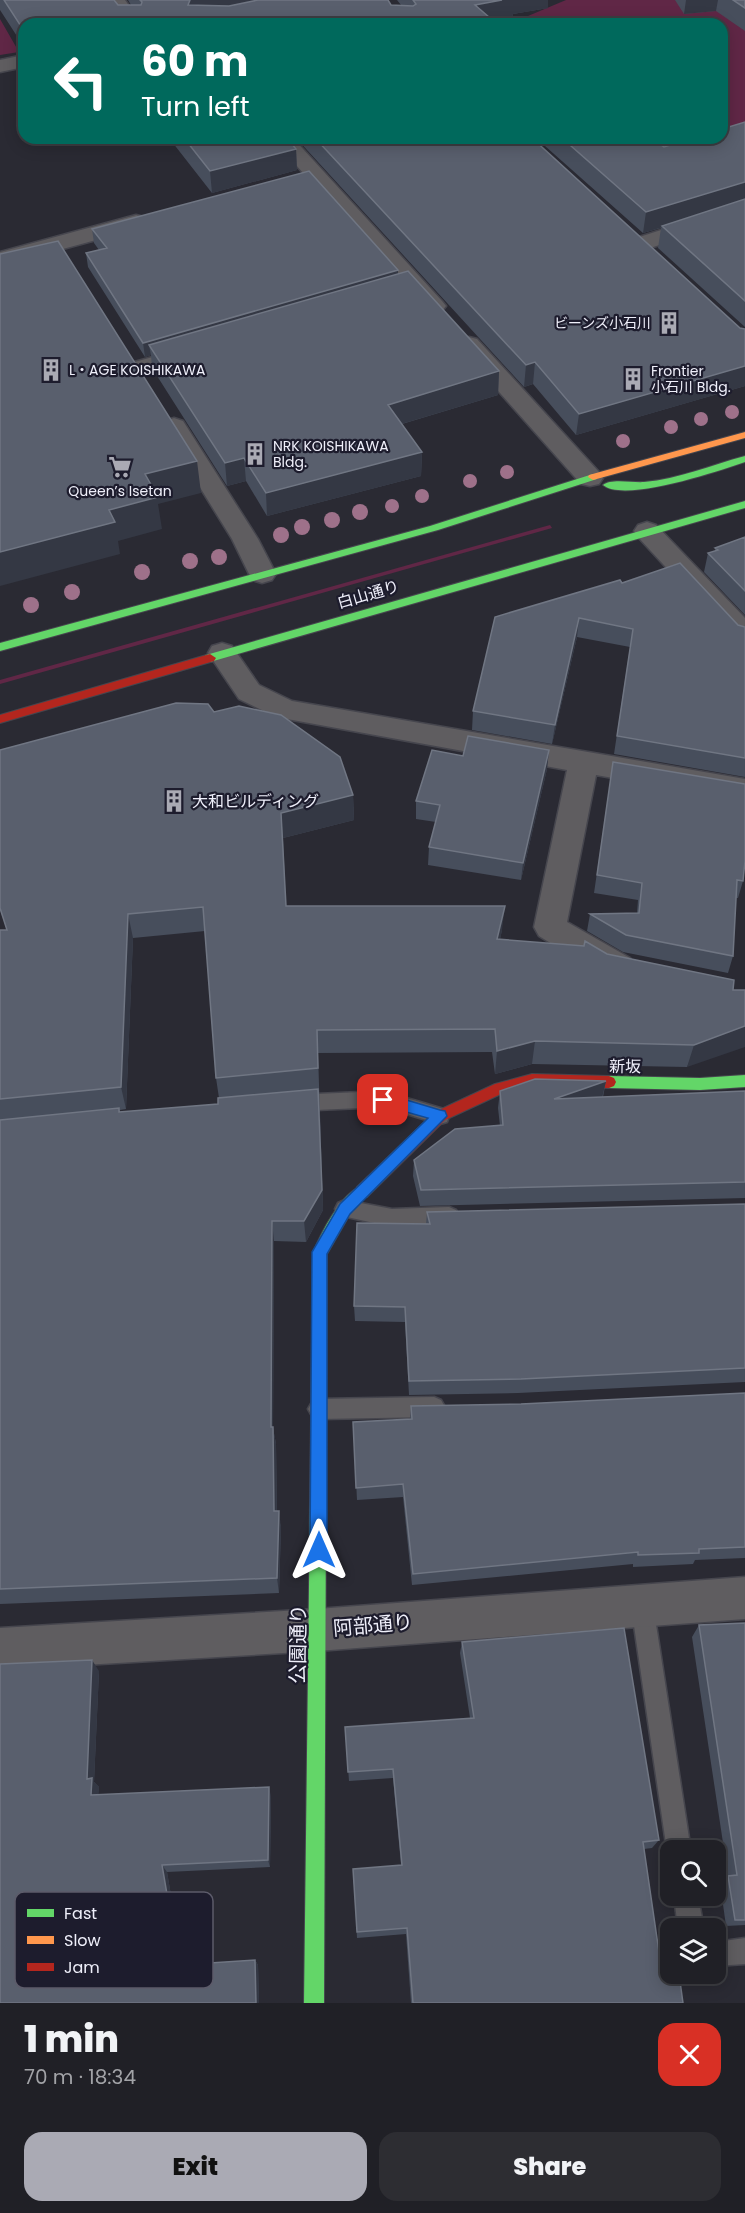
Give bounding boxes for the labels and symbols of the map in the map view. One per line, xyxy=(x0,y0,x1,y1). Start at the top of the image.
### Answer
building icon: ビーンズ小石川 xyxy=(656,310,682,336)
place label: ビーンズ小石川 xyxy=(554,313,651,333)
building icon: L・AGE KOISHIKAWA xyxy=(38,357,64,383)
place label: L・AGE KOISHIKAWA xyxy=(69,360,205,380)
place label: Frontier 小石川 Bldg. xyxy=(651,361,731,397)
building icon: Frontier 小石川 Bldg. xyxy=(620,366,646,392)
place label: NRK KOISHIKAWA Bldg. xyxy=(273,436,389,472)
building icon: NRK KOISHIKAWA Bldg. xyxy=(242,441,268,467)
supermarket icon: Queen’s Isetan xyxy=(107,454,133,480)
place label: Queen’s Isetan xyxy=(68,481,172,501)
street label: 白山通り xyxy=(334,575,402,614)
building icon: 大和ビルディング xyxy=(161,788,187,814)
place label: 大和ビルディング xyxy=(192,790,319,813)
street label: 新坂 xyxy=(609,1055,641,1078)
pin xyxy=(357,1074,408,1125)
position arrow xyxy=(287,1518,351,1582)
street label: 公園通り xyxy=(283,1604,313,1684)
street label: 阿部通り xyxy=(332,1608,414,1642)
legend xyxy=(15,1892,213,1988)
text: Fast xyxy=(64,1902,97,1925)
text: Slow xyxy=(64,1929,101,1952)
text: Jam xyxy=(64,1956,100,1979)

